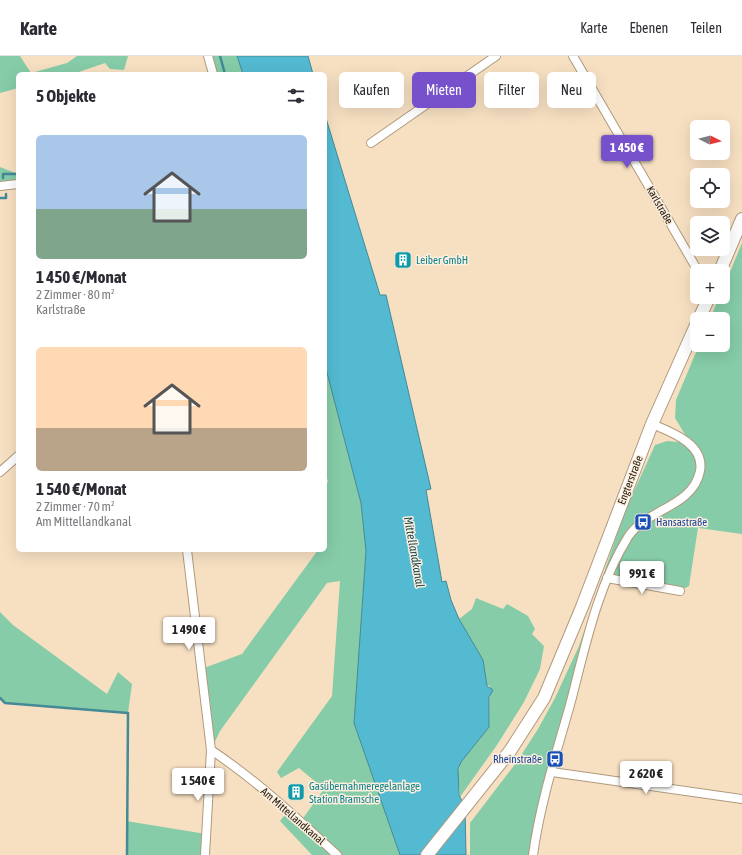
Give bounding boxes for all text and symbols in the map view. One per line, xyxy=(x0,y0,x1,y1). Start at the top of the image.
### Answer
text: Karte xyxy=(20,17,57,39)
text: Karte xyxy=(580,20,607,36)
text: Ebenen xyxy=(629,20,668,36)
text: Teilen xyxy=(690,20,722,36)
chip: Kaufen xyxy=(339,72,404,108)
chip: Mieten xyxy=(412,72,476,108)
chip: Filter xyxy=(484,72,539,108)
chip: Neu xyxy=(547,72,596,108)
icon: filters xyxy=(285,85,307,107)
text: 5 Objekte xyxy=(36,86,96,106)
north arrow xyxy=(690,120,730,160)
map controls xyxy=(690,120,730,352)
pin: 1 450 € xyxy=(590,135,664,169)
text: 1 450 € xyxy=(610,140,644,155)
icon: home xyxy=(136,161,208,233)
button: locate xyxy=(690,168,730,208)
street label: Karlstraße xyxy=(644,184,676,226)
button: layers xyxy=(690,216,730,256)
building icon: Leiber GmbH xyxy=(393,250,413,270)
place label: Leiber GmbH xyxy=(416,254,468,266)
button: + xyxy=(690,264,730,304)
text: 1 450 €/Monat xyxy=(36,267,126,287)
text: 2 Zimmer · 80 m² xyxy=(36,287,115,302)
text: Karlstraße xyxy=(36,302,85,317)
button: − xyxy=(690,312,730,352)
icon: home xyxy=(136,373,208,445)
street label: Engterstraße xyxy=(615,454,645,506)
text: 1 540 €/Monat xyxy=(36,479,126,499)
text: 2 Zimmer · 70 m² xyxy=(36,499,115,514)
bus stop icon: Hansastraße xyxy=(633,512,653,532)
text: Am Mittellandkanal xyxy=(36,514,131,529)
water label: Mittellandkanal xyxy=(401,516,427,588)
place label: Hansastraße xyxy=(656,516,707,528)
pin: 991 € xyxy=(614,561,670,595)
text: 991 € xyxy=(629,566,655,581)
pin: 1 490 € xyxy=(152,617,226,651)
text: 1 490 € xyxy=(172,622,206,637)
bus stop icon: Rheinstraße xyxy=(545,749,565,769)
place label: Rheinstraße xyxy=(493,753,542,765)
pin: 2 620 € xyxy=(609,761,683,795)
text: 2 620 € xyxy=(629,766,663,781)
pin: 1 540 € xyxy=(161,768,235,802)
text: 1 540 € xyxy=(181,773,215,788)
place label: Gasübernahmeregelanlage Station Bramsche xyxy=(309,780,420,805)
building icon: Gasübernahmeregelanlage Station Bramsche xyxy=(286,782,306,802)
street label: Am Mittellandkanal xyxy=(259,785,327,847)

